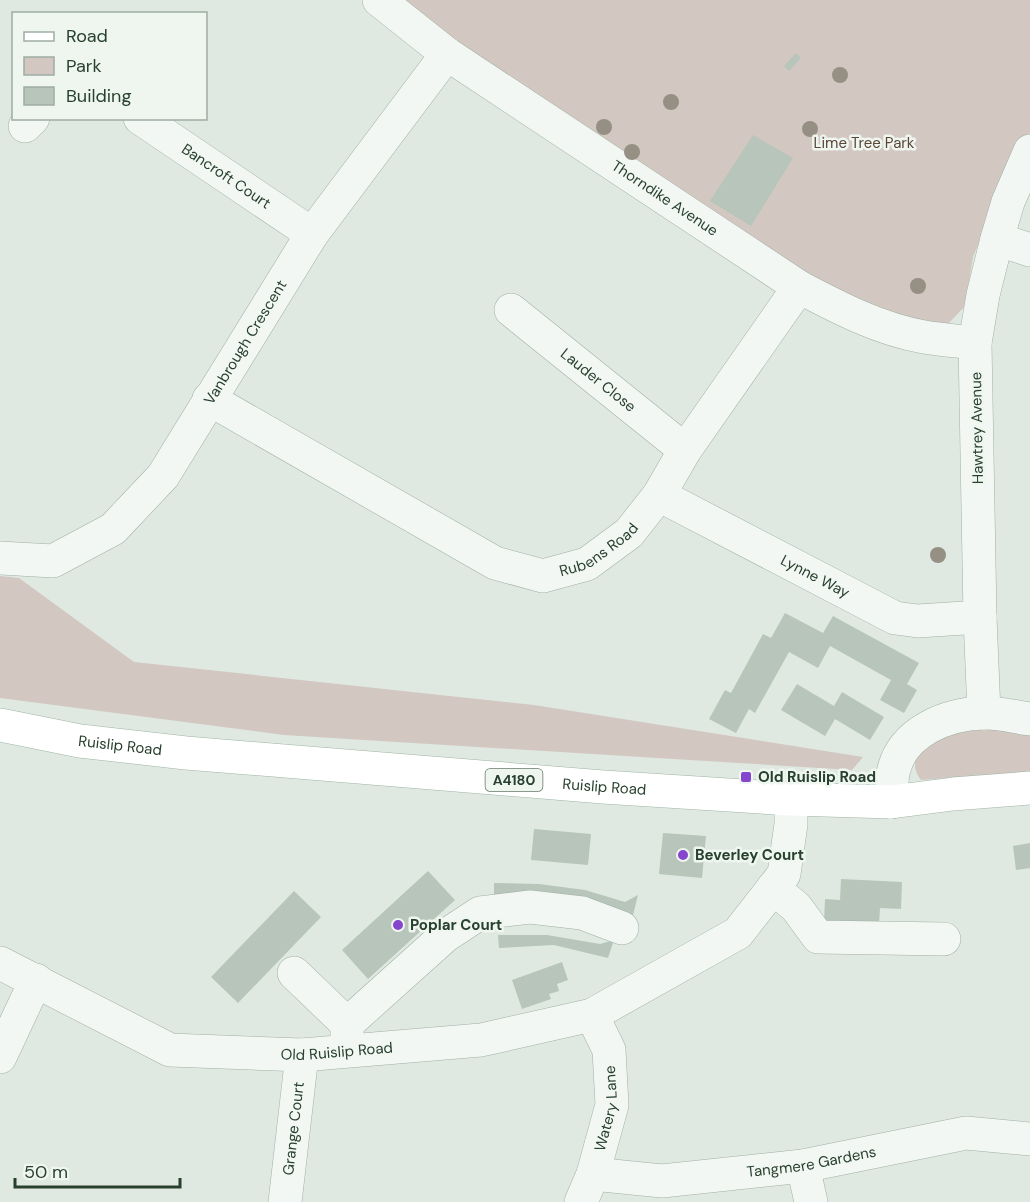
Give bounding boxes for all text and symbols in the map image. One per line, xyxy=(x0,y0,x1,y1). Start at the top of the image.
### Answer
legend xyxy=(12,12,207,120)
text: Road xyxy=(66,24,108,48)
text: Park xyxy=(66,54,102,78)
text: Building xyxy=(66,84,131,108)
park label: Lime Tree Park xyxy=(814,133,915,153)
street label: Bancroft Court xyxy=(178,139,275,213)
street label: Thorndike Avenue xyxy=(608,156,722,241)
street label: Vanbrough Crescent xyxy=(199,276,291,408)
street label: Lauder Close xyxy=(556,344,640,417)
street label: Hawtrey Avenue xyxy=(966,372,988,484)
street label: Rubens Road xyxy=(557,519,643,581)
street label: Lynne Way xyxy=(777,550,854,603)
street label: Ruislip Road xyxy=(77,731,163,760)
place label: Old Ruislip Road xyxy=(758,767,876,787)
road number: A4180 xyxy=(486,769,542,791)
marker: Old Ruislip Road xyxy=(739,770,753,784)
street label: Ruislip Road xyxy=(562,774,647,800)
place label: Beverley Court xyxy=(695,845,804,865)
marker: Beverley Court xyxy=(676,848,690,862)
place label: Poplar Court xyxy=(410,915,502,935)
marker: Poplar Court xyxy=(391,918,405,932)
street label: Old Ruislip Road xyxy=(280,1037,394,1065)
street label: Watery Lane xyxy=(590,1065,622,1154)
street label: Grange Court xyxy=(278,1081,309,1176)
street label: Tangmere Gardens xyxy=(746,1141,878,1182)
scale bar xyxy=(15,1151,180,1189)
text: 50 m xyxy=(24,1160,68,1184)

